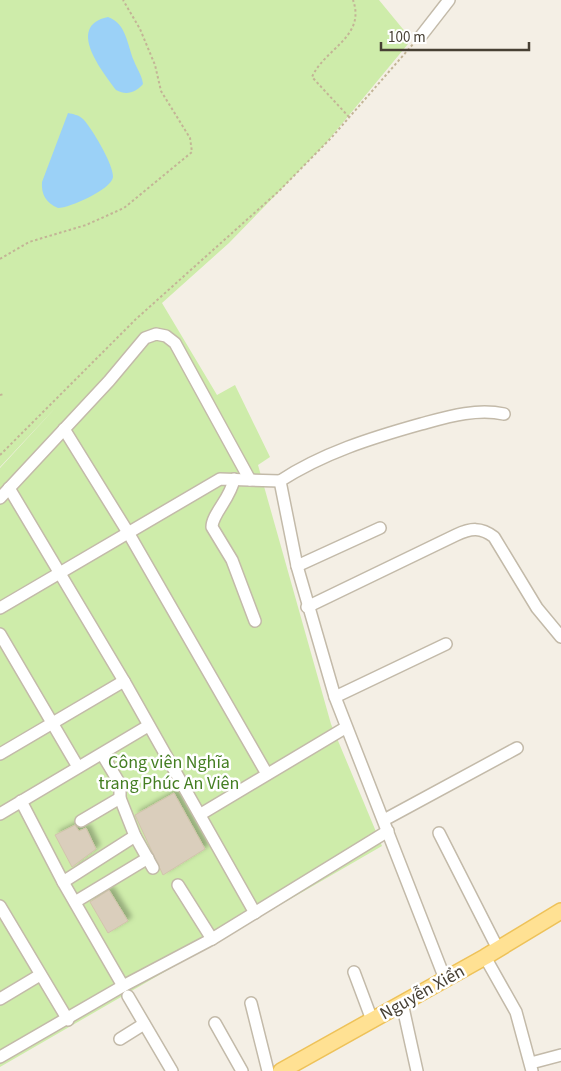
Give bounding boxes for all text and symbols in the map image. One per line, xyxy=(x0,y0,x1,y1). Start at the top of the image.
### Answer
scale bar xyxy=(381,20,528,52)
text: 100 m xyxy=(388,27,426,48)
park label: Công viên Nghĩa trang Phúc An Viên xyxy=(99,750,239,796)
street label: Nguyễn Xiển xyxy=(375,959,469,1026)

